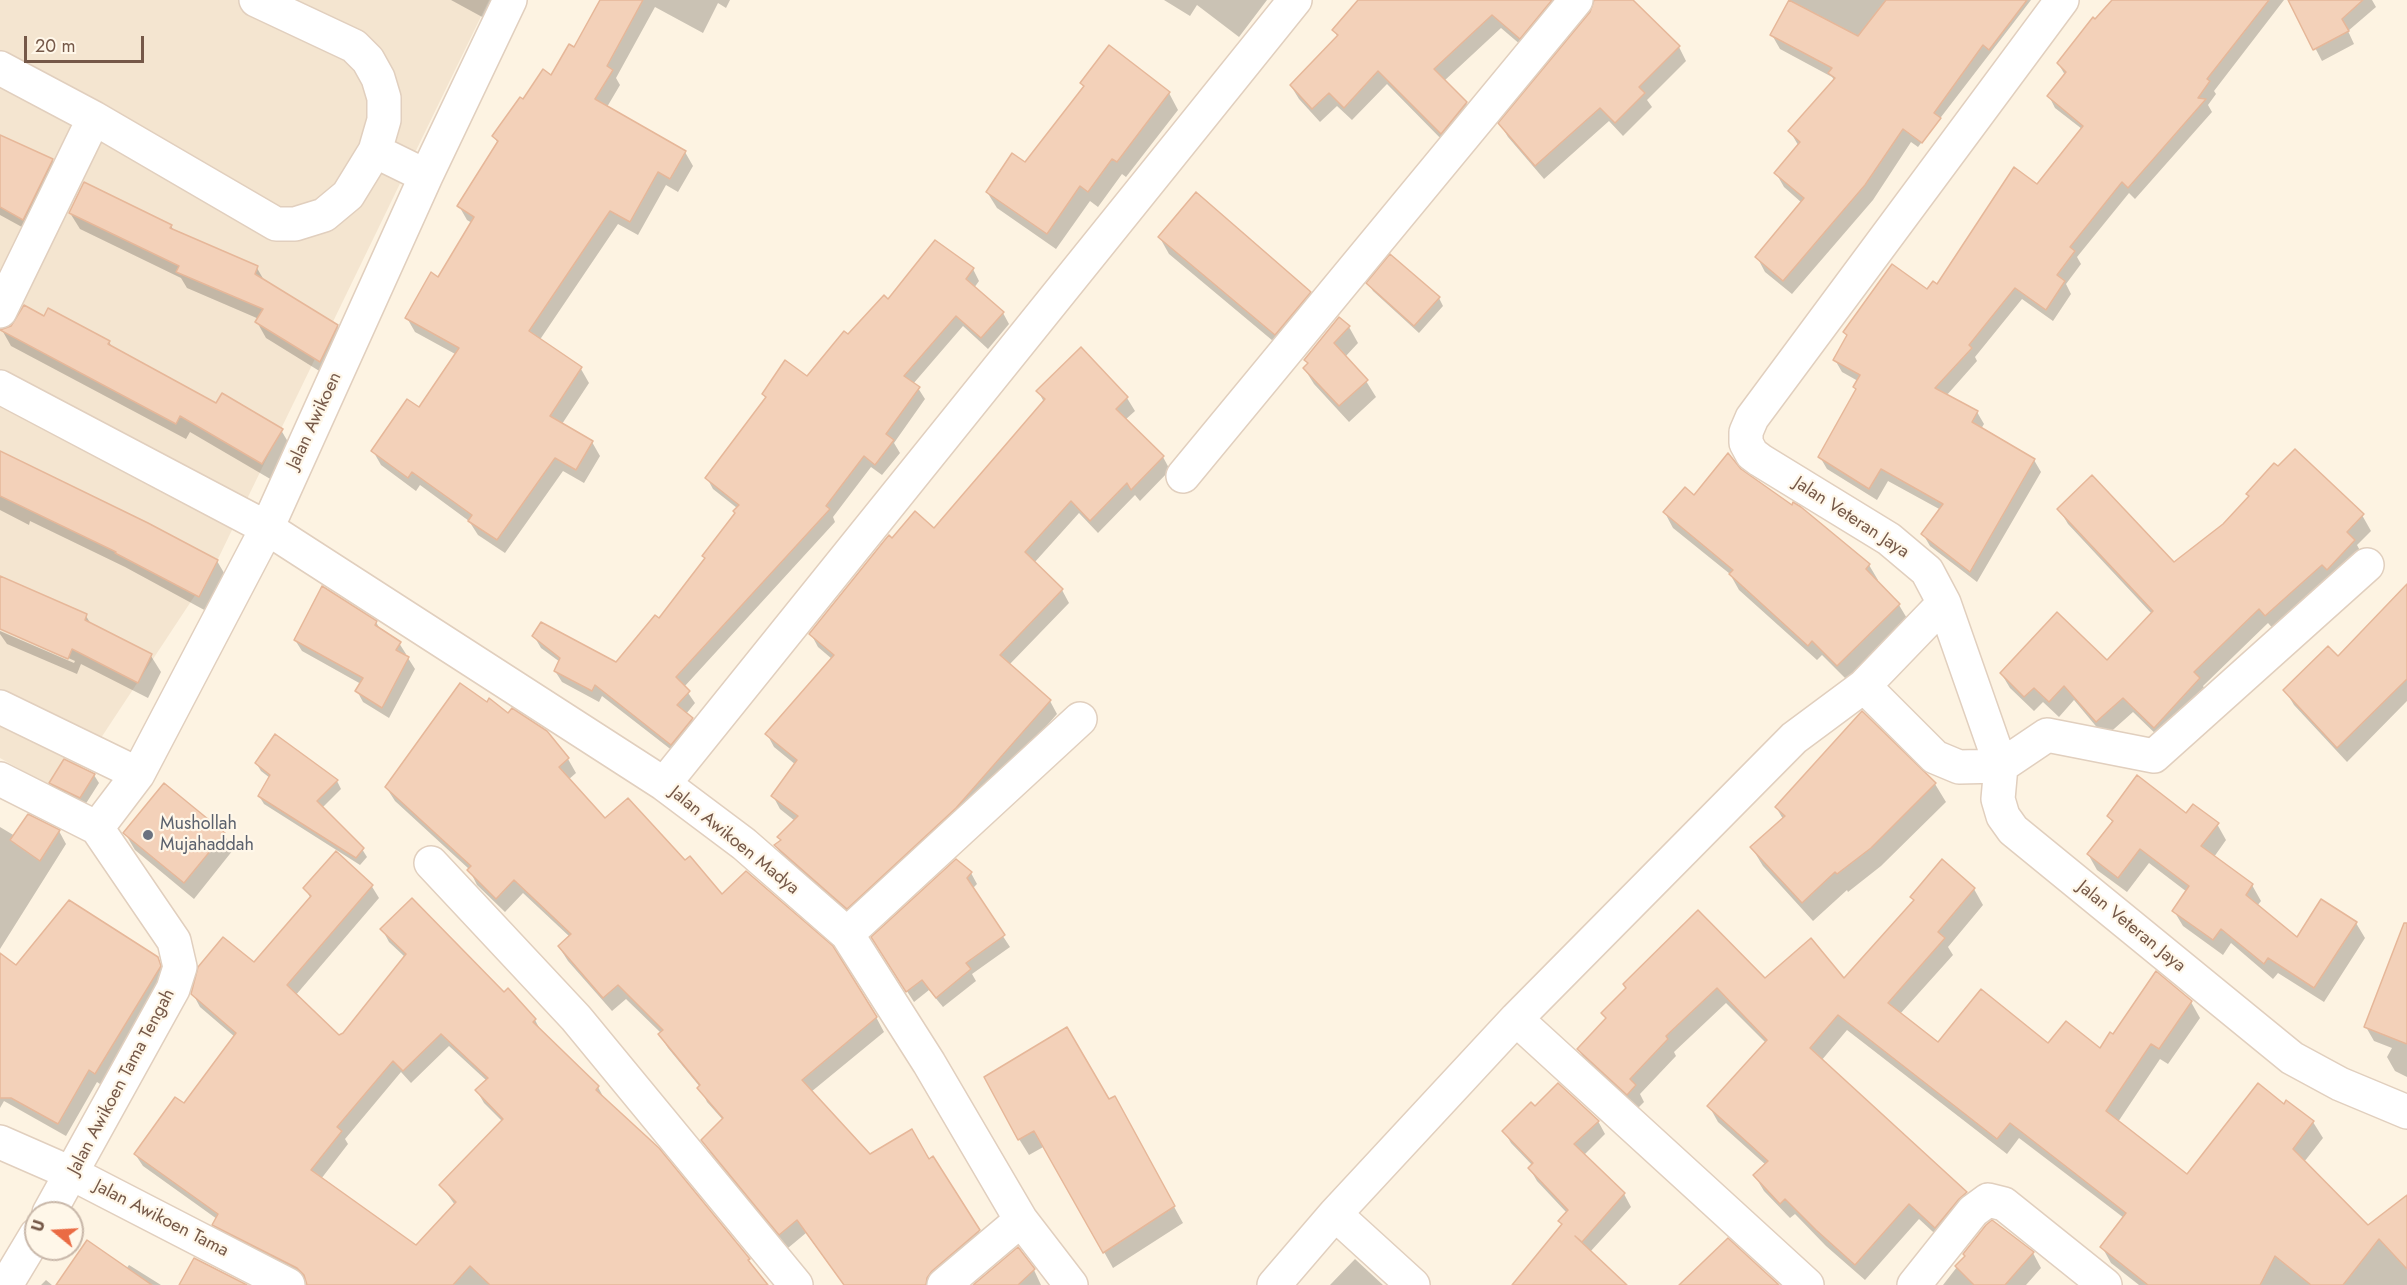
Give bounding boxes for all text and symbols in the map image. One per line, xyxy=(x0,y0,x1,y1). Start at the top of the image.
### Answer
scale bar xyxy=(27,24,147,62)
text: 20 m xyxy=(35,33,75,59)
street label: Jalan Awikoen xyxy=(283,369,347,473)
street label: Jalan Veteran Jaya xyxy=(1789,473,1913,563)
street label: Jalan Awikoen Madya xyxy=(665,782,803,900)
place label: Mushollah Mujahaddah xyxy=(160,814,254,856)
marker: Mushollah Mujahaddah xyxy=(141,828,155,842)
street label: Jalan Veteran Jaya xyxy=(2072,877,2190,977)
street label: Jalan Awikoen Tama Tengah xyxy=(64,985,180,1179)
street label: Jalan Awikoen Tama xyxy=(90,1176,232,1262)
north arrow xyxy=(24,1201,84,1261)
text: U xyxy=(26,1217,51,1235)

